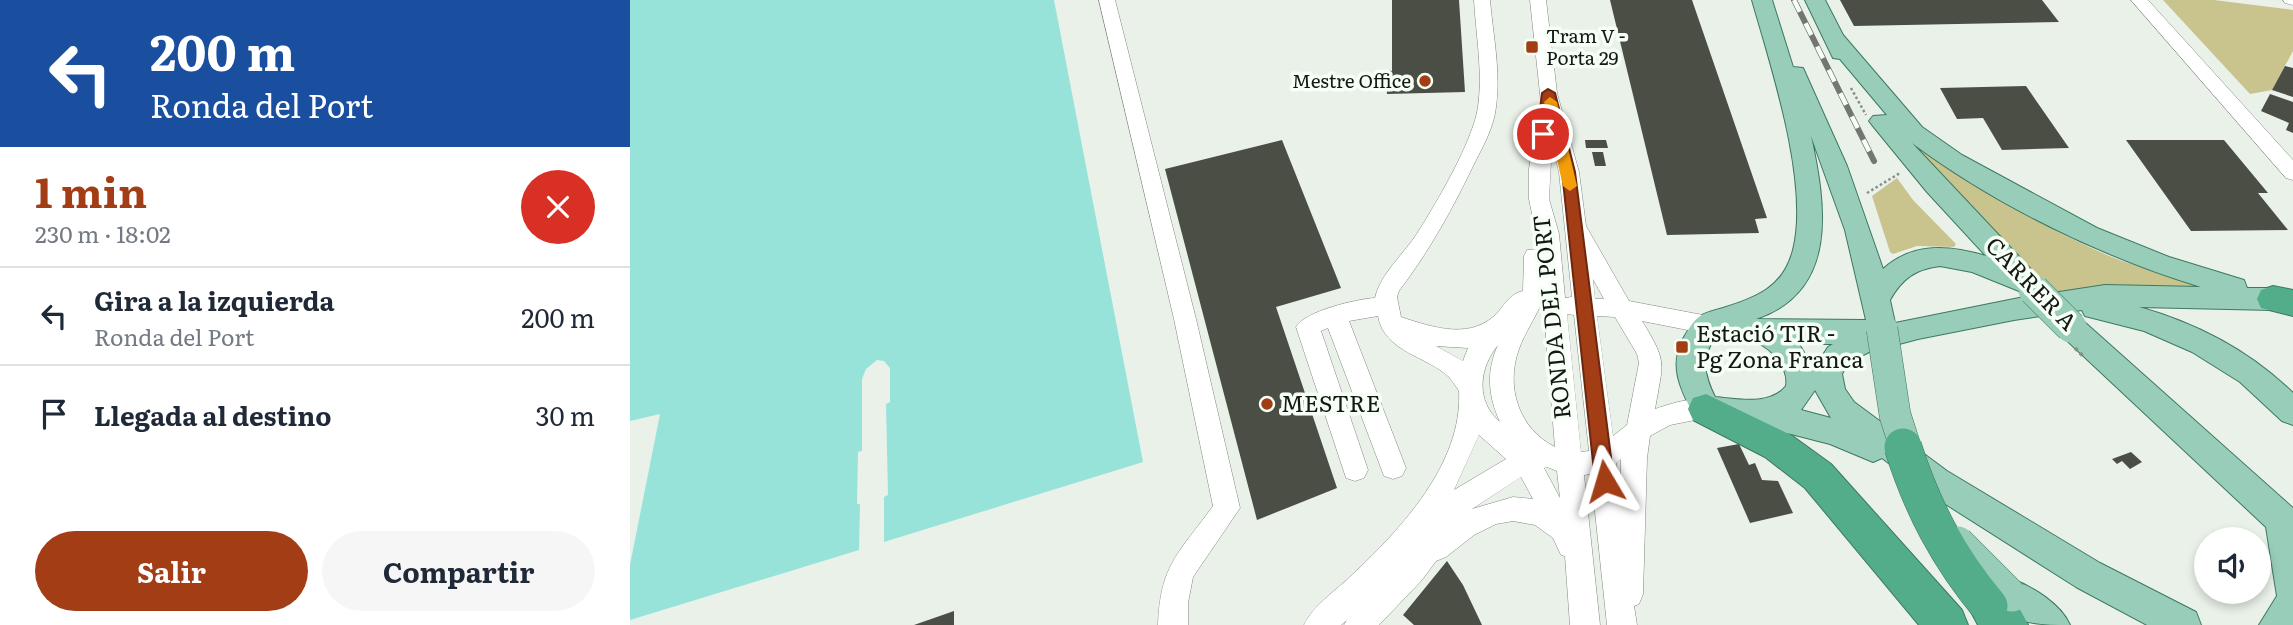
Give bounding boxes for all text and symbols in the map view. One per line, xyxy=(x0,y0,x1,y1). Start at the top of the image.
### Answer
text: 200 m xyxy=(150,13,295,86)
place label: Tram V - Porta 29 xyxy=(1546,21,1625,71)
icon: left xyxy=(35,28,126,119)
marker: Tram V - Porta 29 xyxy=(1524,39,1540,55)
place label: Mestre Office xyxy=(1292,66,1411,94)
marker: Mestre Office xyxy=(1417,73,1433,89)
text: Ronda del Port xyxy=(150,80,373,128)
pin xyxy=(1513,104,1573,164)
icon: arrive xyxy=(1524,115,1562,153)
text: 1 min xyxy=(35,159,147,221)
button: close xyxy=(521,170,595,244)
street label: RONDA DEL PORT xyxy=(1522,213,1578,421)
text: 230 m · 18:02 xyxy=(35,216,171,250)
street label: CARRER A xyxy=(1979,228,2086,337)
text: Gira a la izquierda xyxy=(94,280,335,319)
icon: left xyxy=(35,297,73,335)
text: 200 m xyxy=(521,297,595,336)
place label: Estació TIR - Pg Zona Franca xyxy=(1696,315,1864,375)
text: Ronda del Port xyxy=(94,319,254,353)
marker: Estació TIR - Pg Zona Franca xyxy=(1674,339,1690,355)
place label: MESTRE xyxy=(1281,385,1380,419)
icon: arrive xyxy=(35,395,73,433)
text: Llegada al destino xyxy=(94,395,331,434)
text: 30 m xyxy=(535,395,595,434)
marker: MESTRE xyxy=(1259,396,1275,412)
position arrow xyxy=(1568,444,1642,518)
map controls xyxy=(2194,527,2271,604)
button: sound xyxy=(2194,527,2271,604)
button: Salir xyxy=(35,531,308,611)
button: Compartir xyxy=(322,531,595,611)

